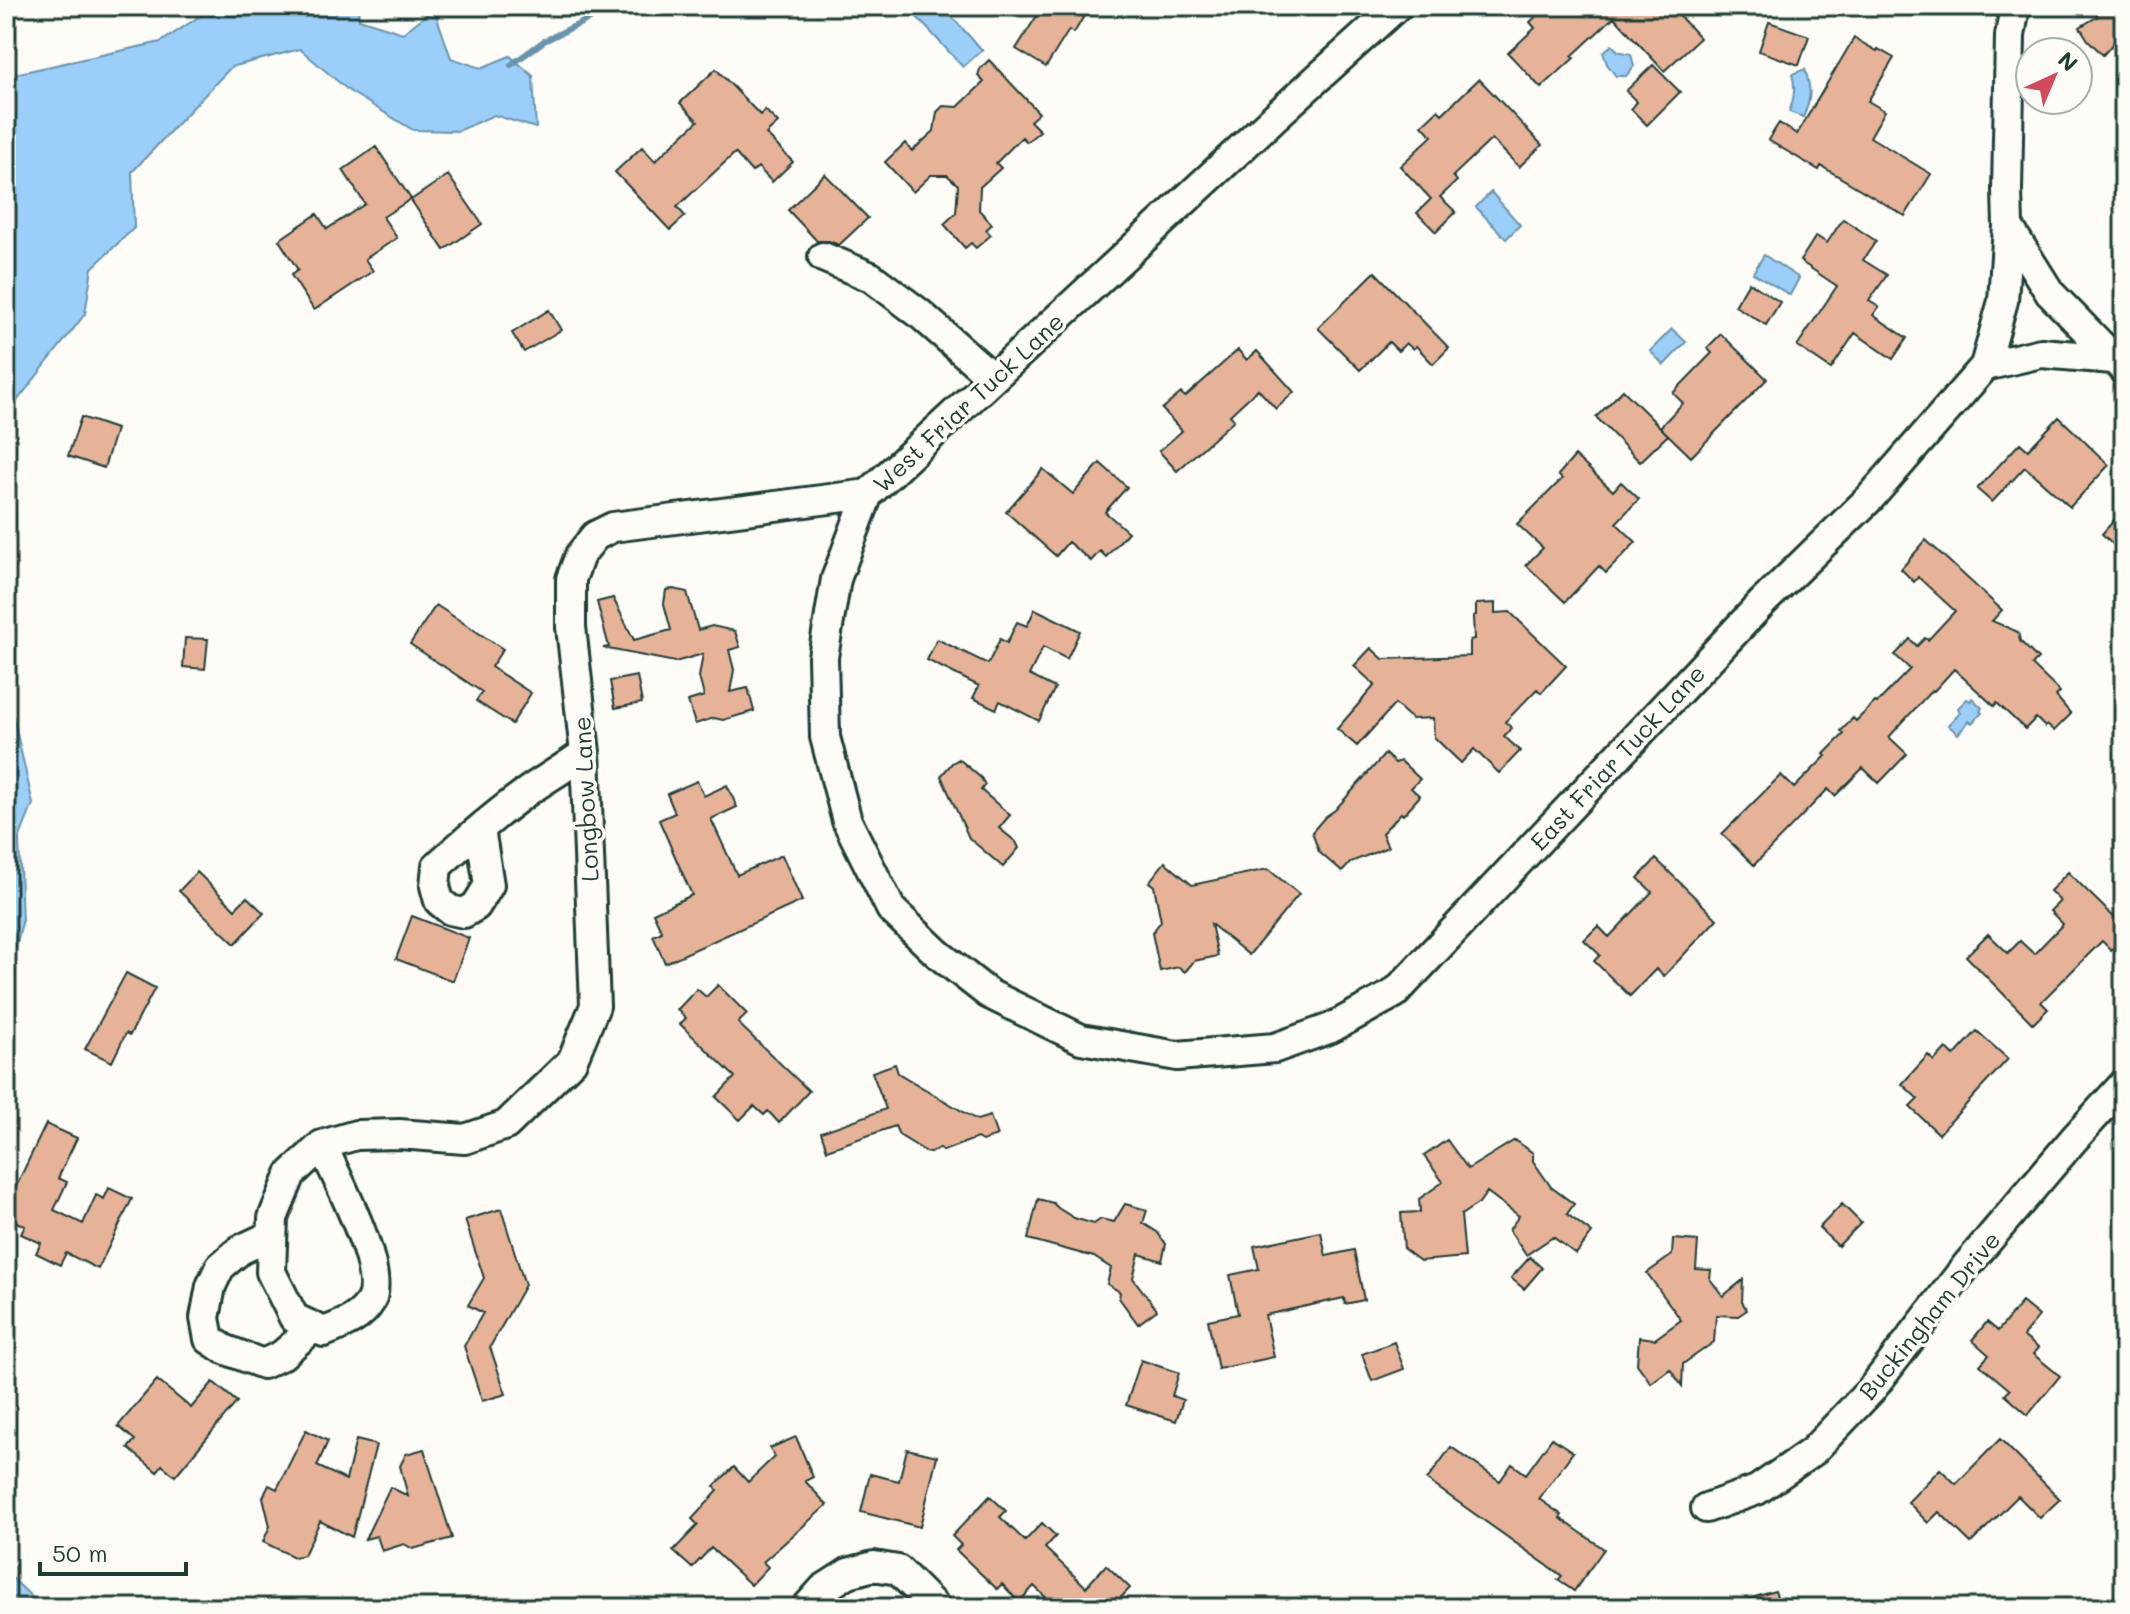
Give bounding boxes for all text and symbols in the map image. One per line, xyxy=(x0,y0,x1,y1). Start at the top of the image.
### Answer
north arrow xyxy=(2014,36,2094,116)
text: N xyxy=(2052,45,2084,77)
street label: West Friar Tuck Lane xyxy=(866,305,1070,499)
street label: East Friar Tuck Lane xyxy=(1523,658,1711,856)
street label: Longbow Lane xyxy=(565,715,605,883)
street label: Buckingham Drive xyxy=(1851,1224,2007,1406)
scale bar xyxy=(40,1526,186,1576)
text: 50 m xyxy=(52,1537,108,1568)

